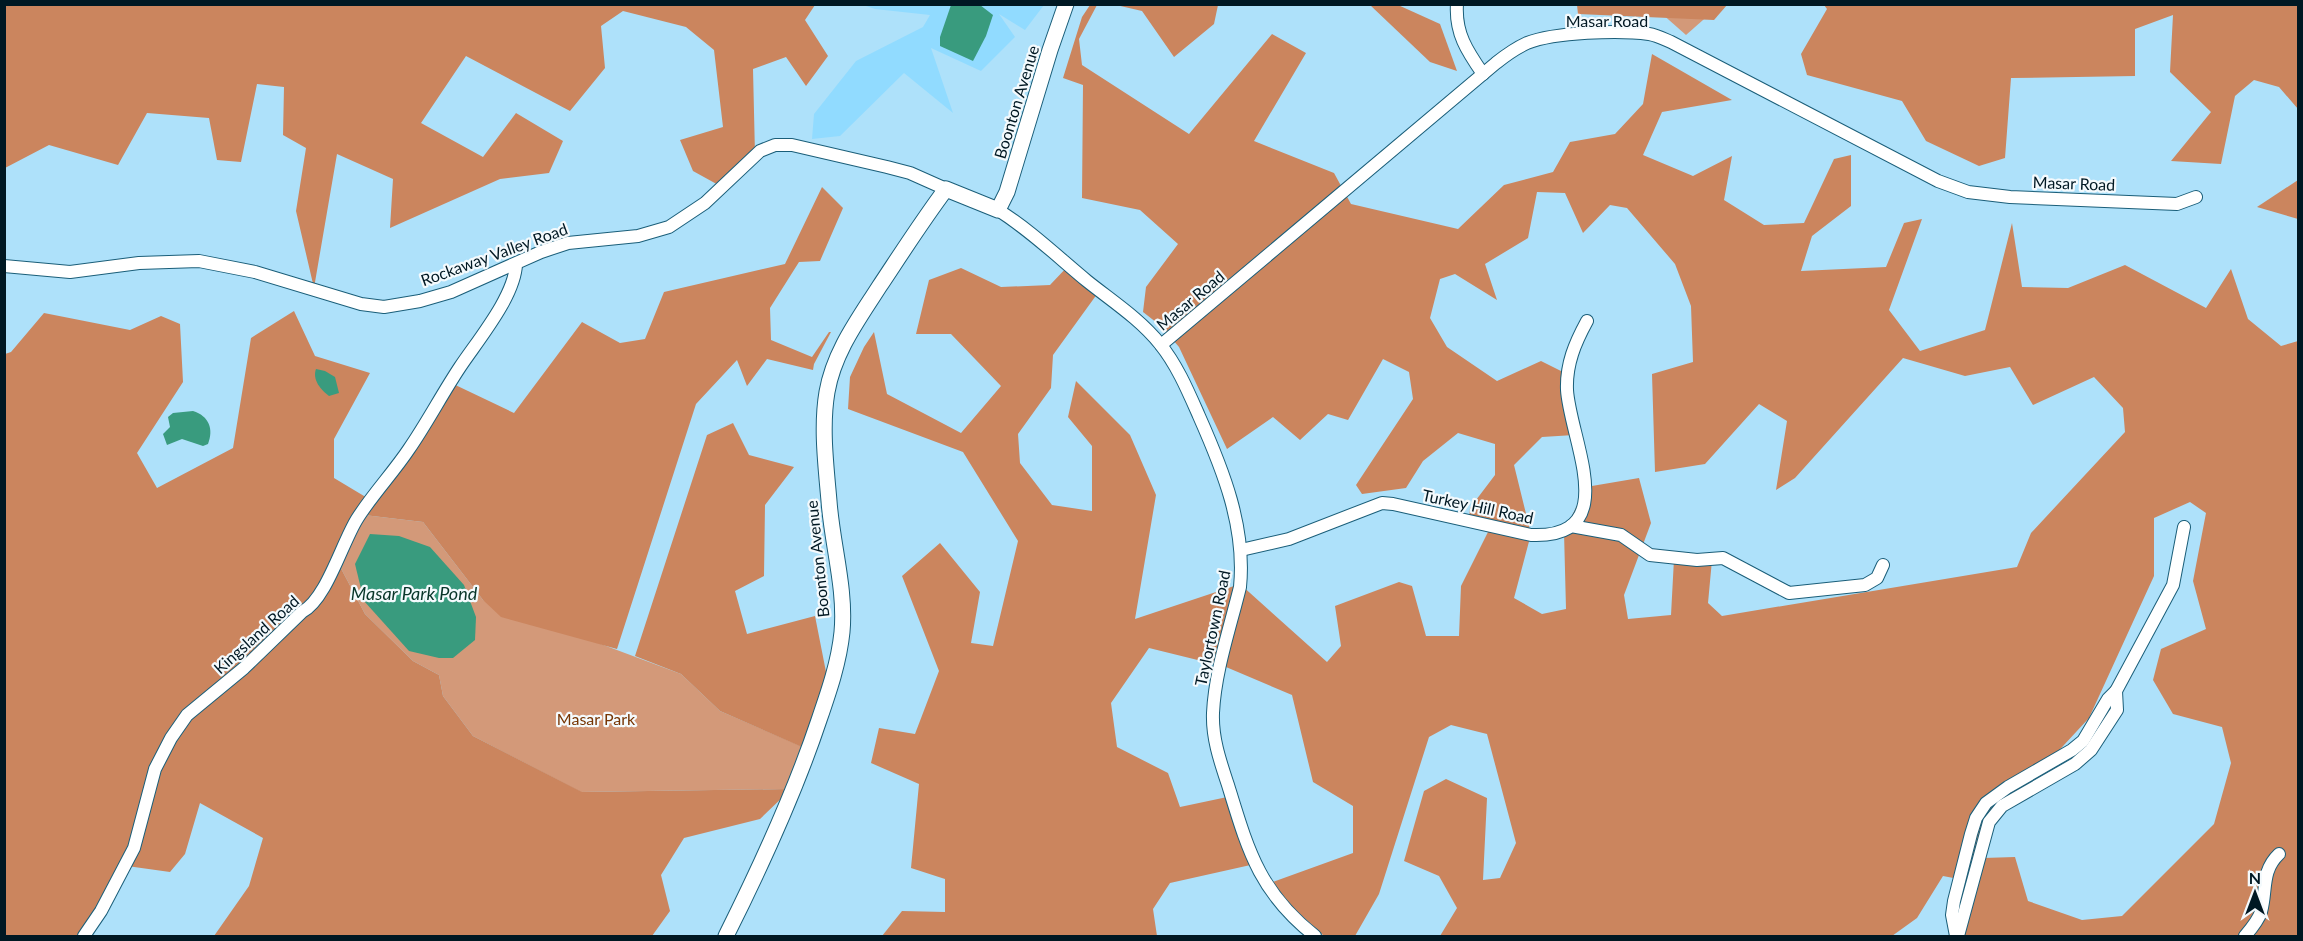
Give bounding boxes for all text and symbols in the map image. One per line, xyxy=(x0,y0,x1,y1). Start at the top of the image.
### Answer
street label: Masar Road xyxy=(1566,11,1648,30)
street label: Boonton Avenue xyxy=(990,43,1042,161)
street label: Masar Road xyxy=(2032,172,2116,194)
street label: Rockaway Valley Road xyxy=(418,219,570,289)
street label: Masar Road xyxy=(1152,266,1228,334)
street label: Turkey Hill Road xyxy=(1421,485,1535,527)
street label: Boonton Avenue xyxy=(801,500,833,618)
street label: Taylortown Road xyxy=(1190,568,1234,688)
water label: Masar Park Pond xyxy=(351,582,478,604)
street label: Kingsland Road xyxy=(210,591,302,677)
park label: Masar Park xyxy=(557,709,636,728)
north arrow xyxy=(2225,863,2285,923)
text: N xyxy=(2249,868,2261,887)

